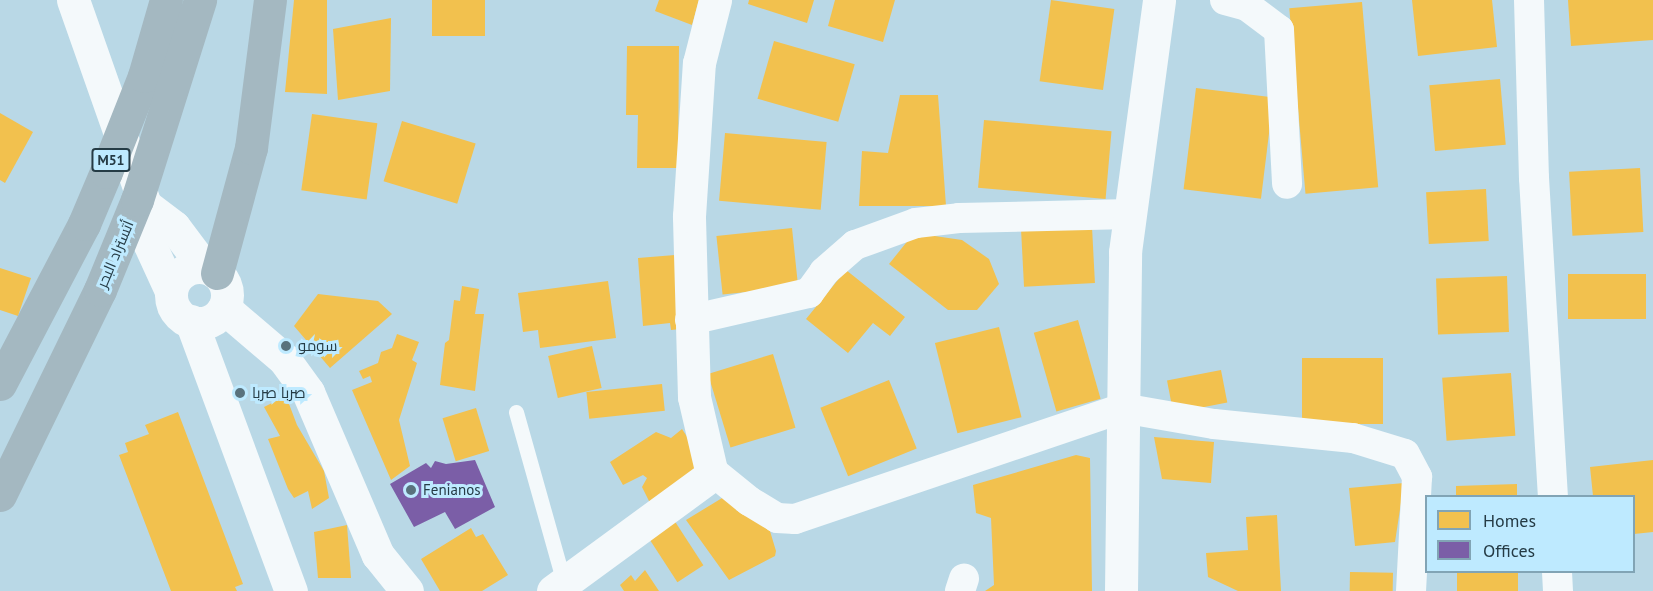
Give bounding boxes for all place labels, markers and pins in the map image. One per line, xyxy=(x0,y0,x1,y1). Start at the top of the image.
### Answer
place label: سومو xyxy=(298,337,337,355)
marker: سومو xyxy=(279,339,293,353)
place label: صربا صربا xyxy=(252,384,305,402)
marker: صربا صربا xyxy=(233,386,247,400)
place label: Fenianos xyxy=(423,481,481,499)
marker: Fenianos xyxy=(404,483,418,497)

